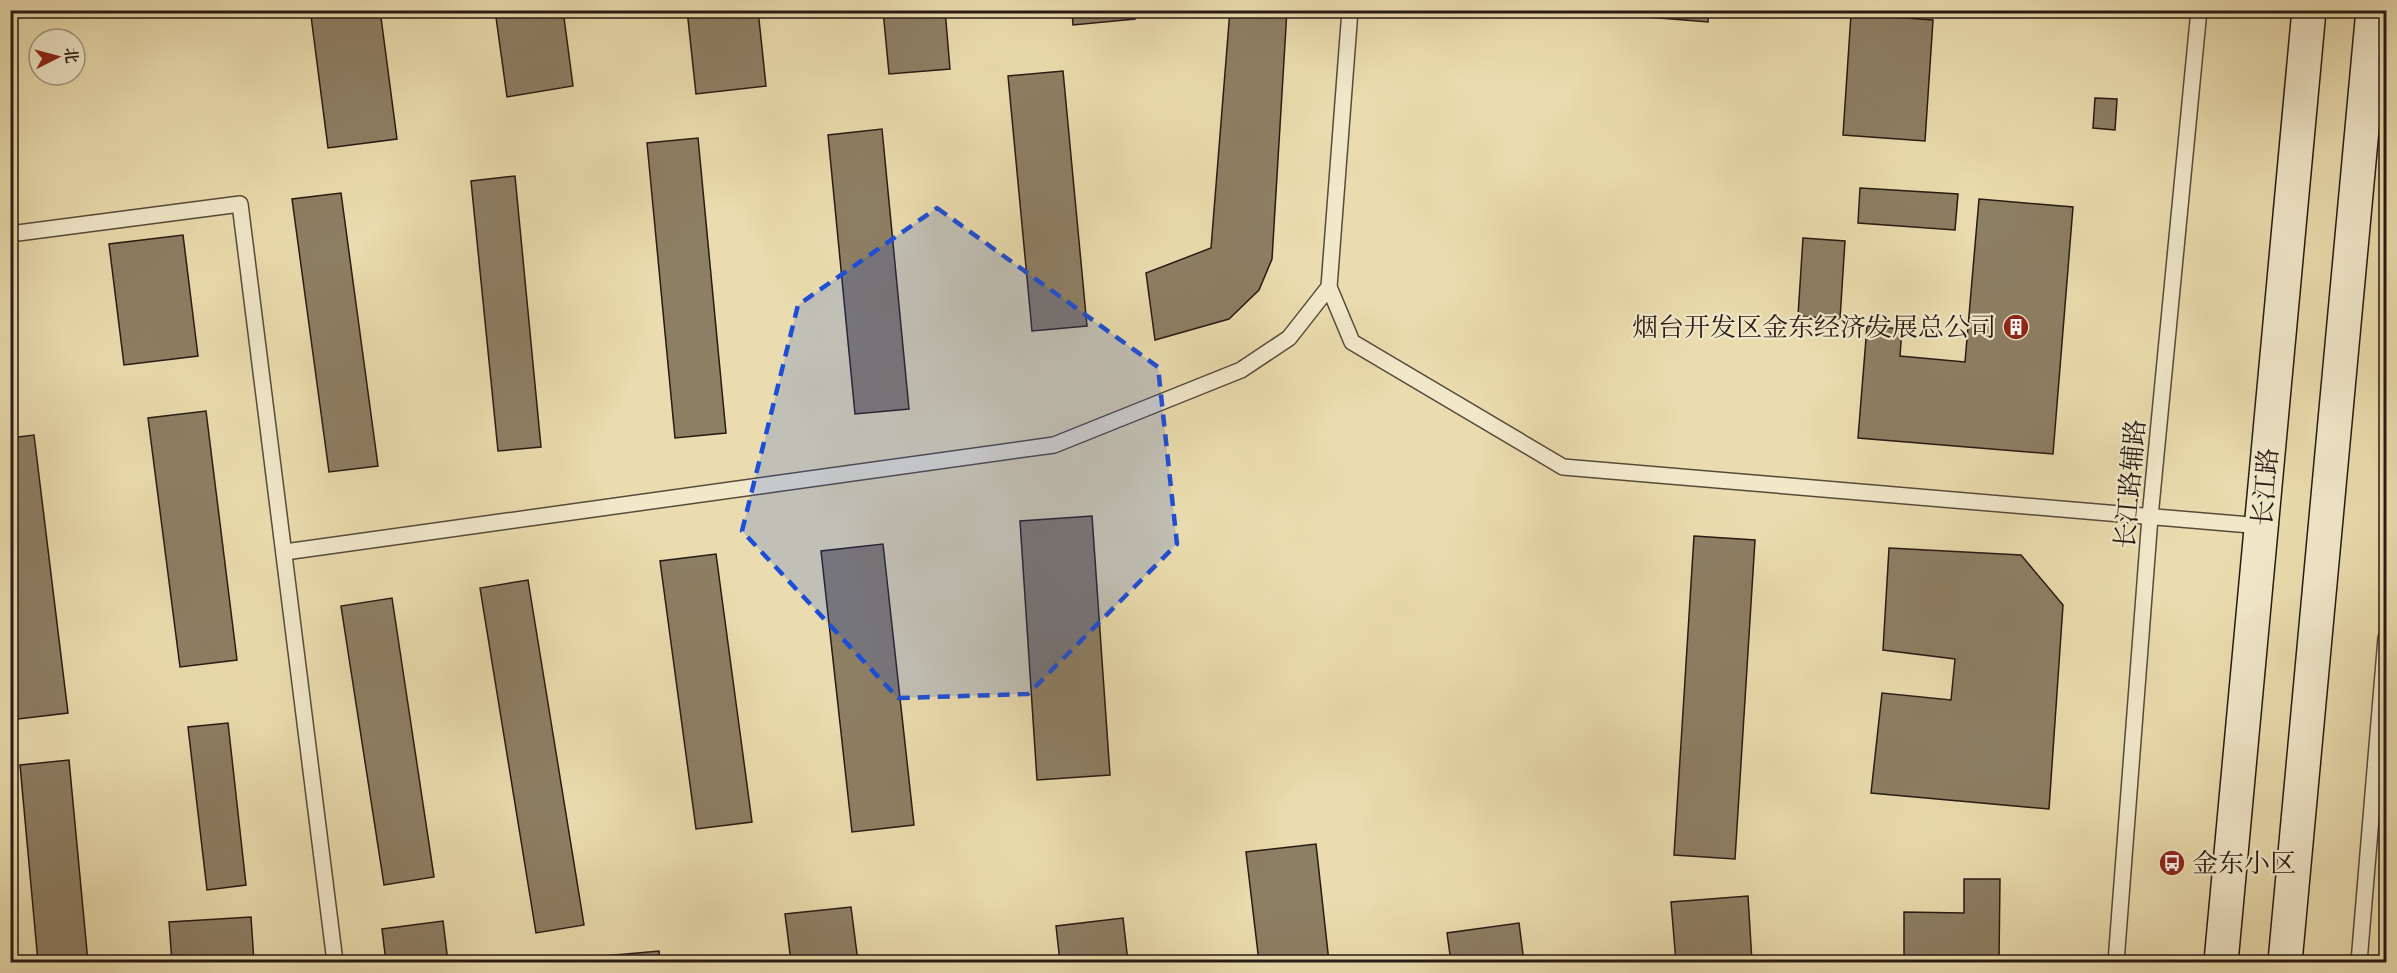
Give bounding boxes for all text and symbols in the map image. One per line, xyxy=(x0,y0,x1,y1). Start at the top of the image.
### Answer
north arrow xyxy=(27,27,87,87)
text: 北 xyxy=(57,47,82,65)
place label: 烟台开发区金东经济发展总公司 xyxy=(1632,311,1996,348)
building icon: 烟台开发区金东经济发展总公司 xyxy=(2001,312,2031,342)
street label: 长江路辅路 xyxy=(2108,418,2157,551)
street label: 长江路 xyxy=(2246,447,2289,528)
place label: 金东小区 xyxy=(2192,847,2296,884)
bus stop icon: 金东小区 xyxy=(2157,848,2187,878)

